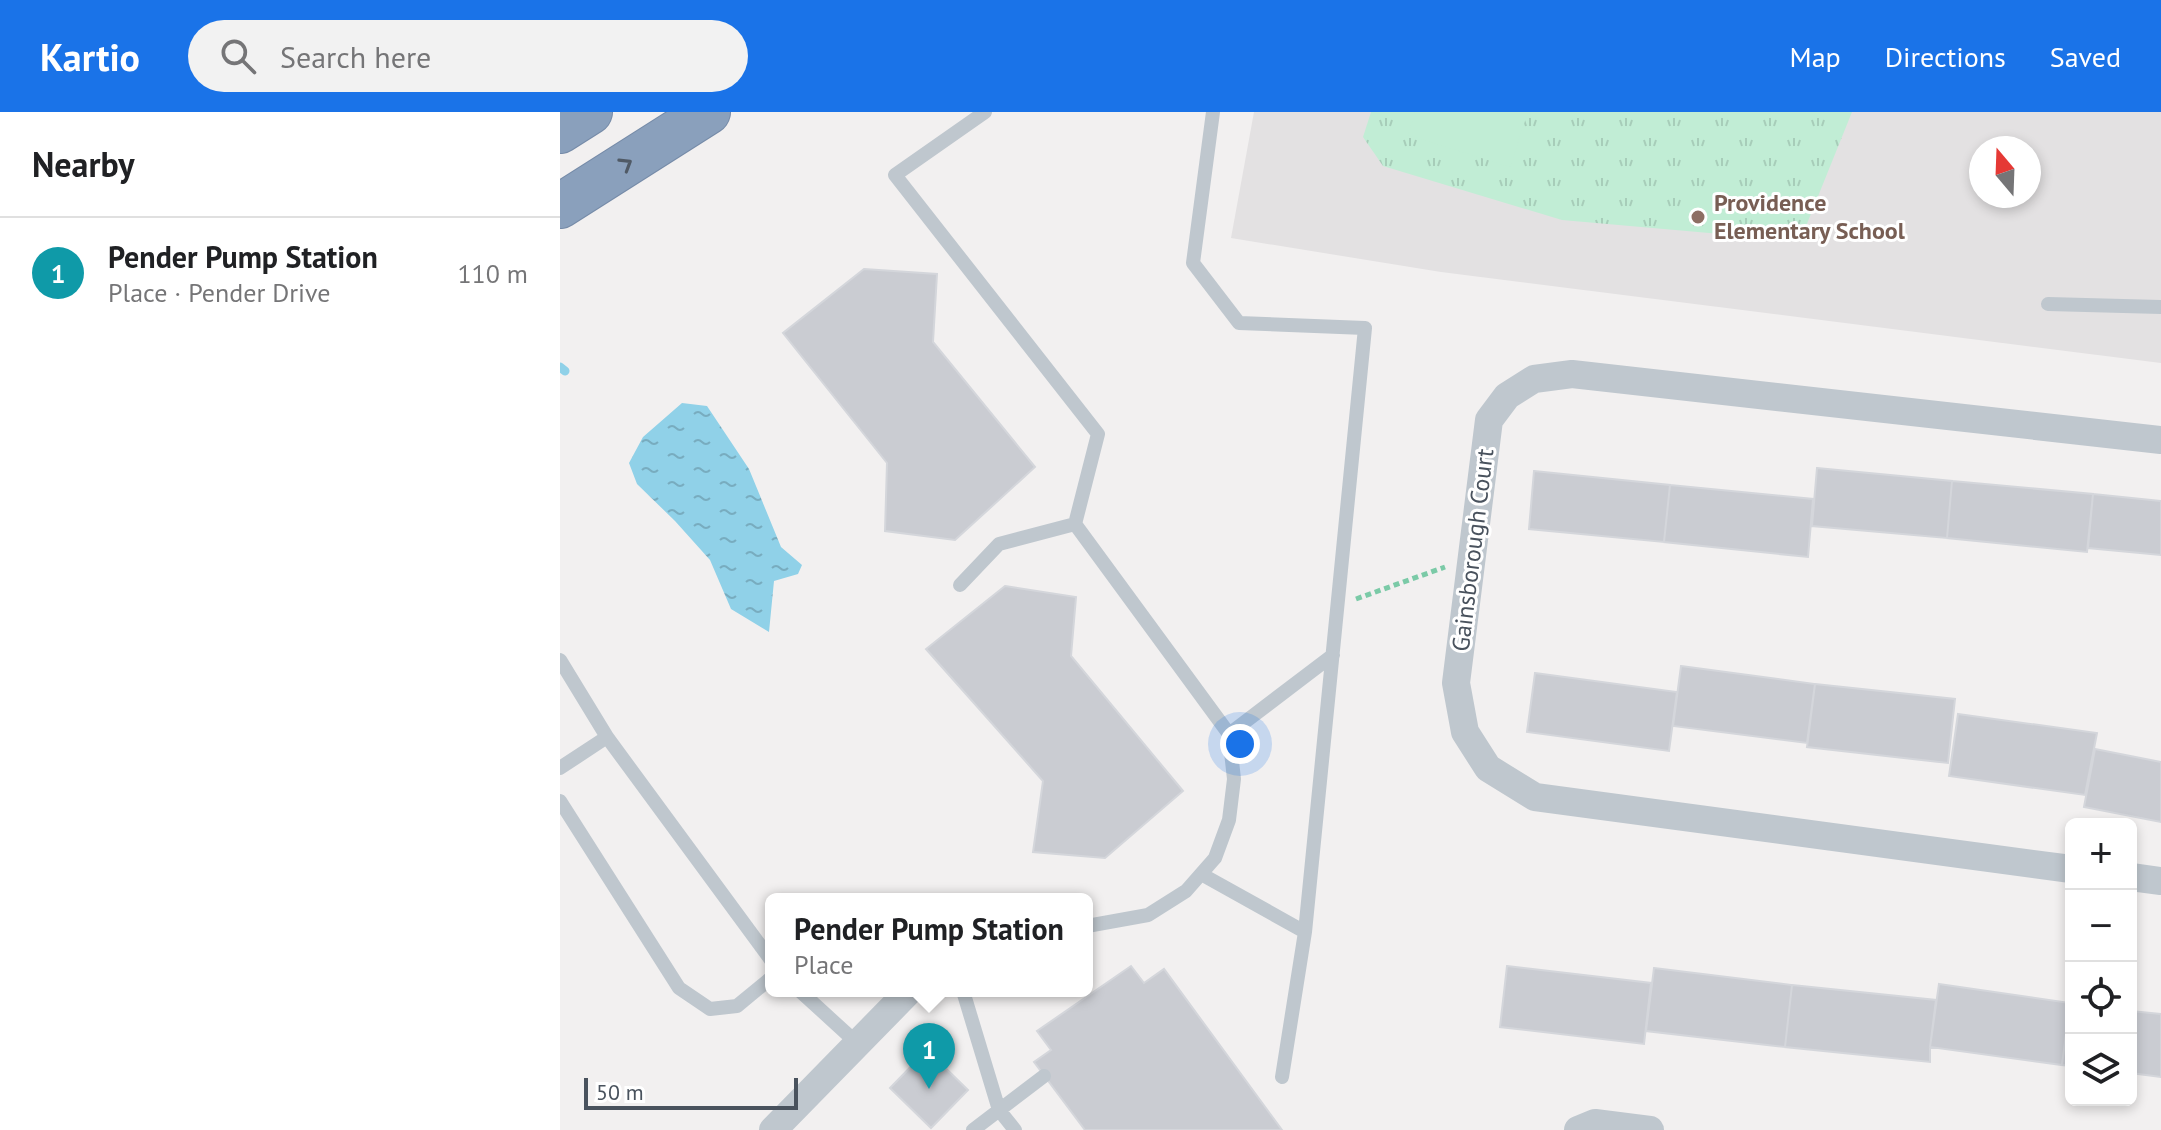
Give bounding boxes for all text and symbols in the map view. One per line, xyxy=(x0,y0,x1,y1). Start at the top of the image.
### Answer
search box xyxy=(188,20,748,92)
text: Kartio xyxy=(40,32,140,81)
icon: search xyxy=(216,34,260,78)
text: Search here xyxy=(280,37,431,76)
text: Map xyxy=(1790,38,1841,75)
text: Directions xyxy=(1885,38,2006,75)
text: Saved xyxy=(2050,38,2121,75)
north arrow xyxy=(1969,136,2041,208)
text: Nearby xyxy=(32,142,134,186)
one-way arrow xyxy=(617,159,632,174)
place label: Providence Elementary School xyxy=(1714,187,1906,246)
marker: Providence Elementary School xyxy=(1689,208,1707,226)
text: Pender Pump Station xyxy=(108,237,378,276)
text: 1 xyxy=(51,257,65,290)
text: 110 m xyxy=(457,257,528,290)
text: Place · Pender Drive xyxy=(108,276,330,309)
street label: Gainsborough Court xyxy=(1445,447,1500,653)
your location xyxy=(1220,724,1260,764)
map controls xyxy=(2065,818,2137,1106)
button: + xyxy=(2065,818,2137,890)
button: − xyxy=(2065,890,2137,962)
popup xyxy=(765,893,1093,997)
text: Pender Pump Station xyxy=(794,909,1064,948)
text: Place xyxy=(794,948,853,981)
button: locate xyxy=(2065,962,2137,1034)
pin: 1 xyxy=(903,1023,955,1089)
button: layers xyxy=(2065,1034,2137,1106)
scale bar xyxy=(584,1074,798,1110)
text: 50 m xyxy=(596,1078,644,1106)

